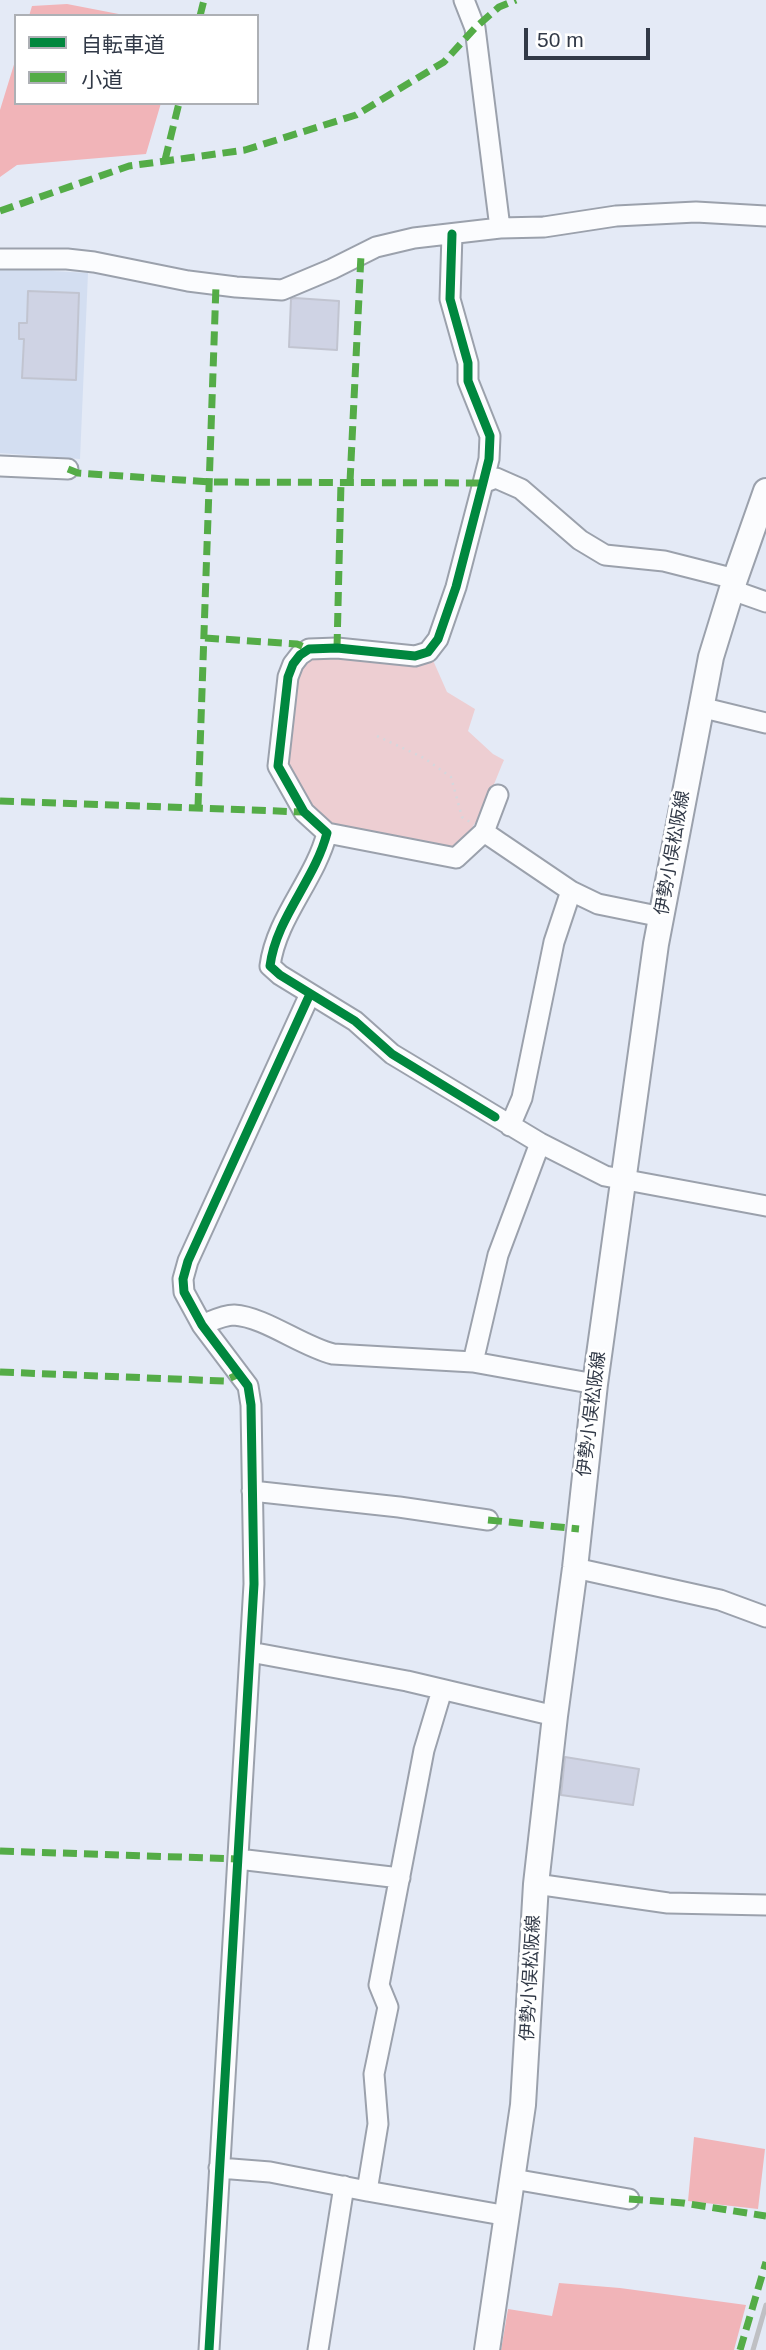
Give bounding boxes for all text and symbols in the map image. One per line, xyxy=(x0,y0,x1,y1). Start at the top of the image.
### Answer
legend xyxy=(14,14,259,105)
scale bar xyxy=(528,14,654,58)
text: 50 m xyxy=(537,28,584,51)
text: 自転車道 xyxy=(81,33,165,56)
text: 小道 xyxy=(81,68,123,91)
street label: 伊勢小俣松阪線 xyxy=(651,789,695,917)
street label: 伊勢小俣松阪線 xyxy=(574,1350,610,1478)
street label: 伊勢小俣松阪線 xyxy=(517,1915,545,2041)

